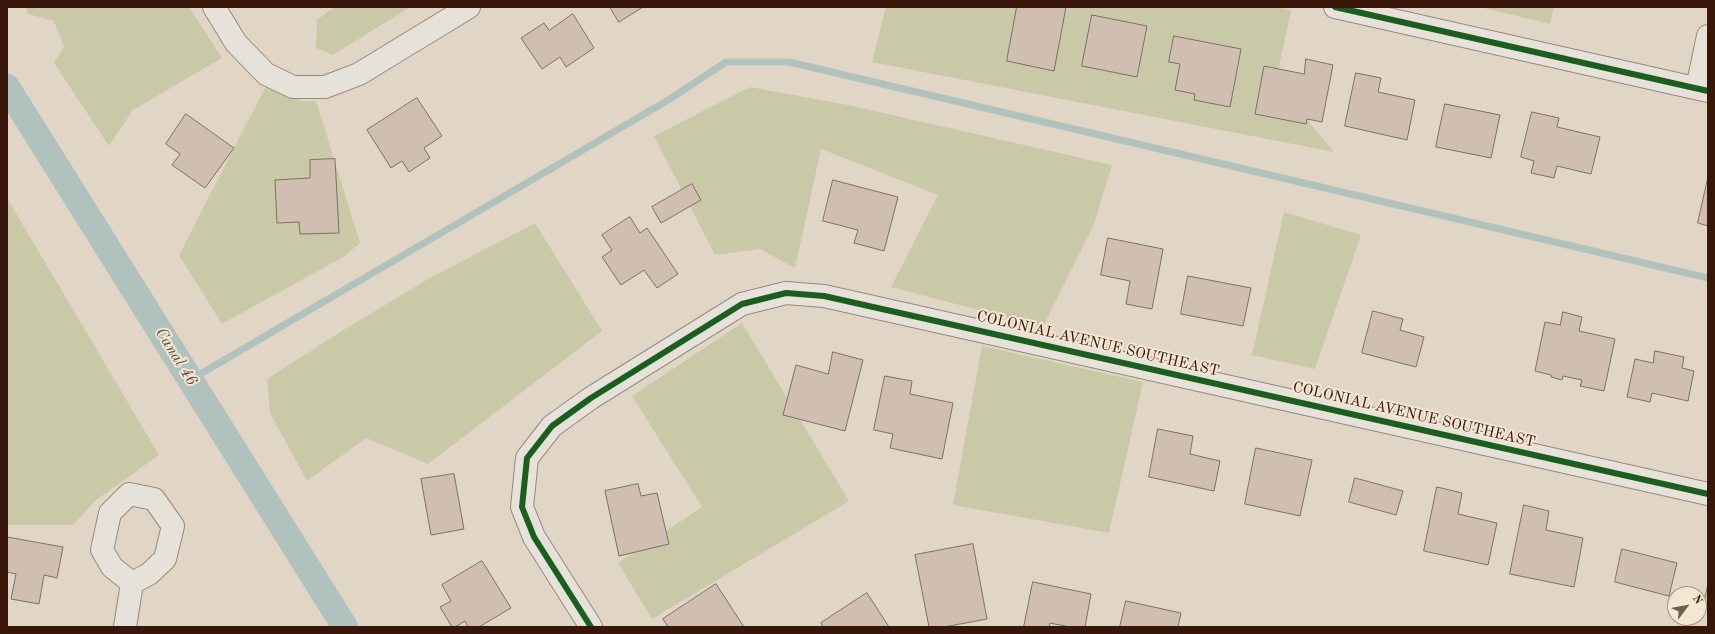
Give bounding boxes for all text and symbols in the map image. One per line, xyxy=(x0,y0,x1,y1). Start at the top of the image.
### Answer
street label: COLONIAL AVENUE SOUTHEAST xyxy=(975,307,1221,381)
water label: Canal 46 xyxy=(151,324,201,390)
street label: COLONIAL AVENUE SOUTHEAST xyxy=(1291,378,1537,452)
north arrow xyxy=(1667,586,1707,626)
text: N xyxy=(1690,593,1704,606)

